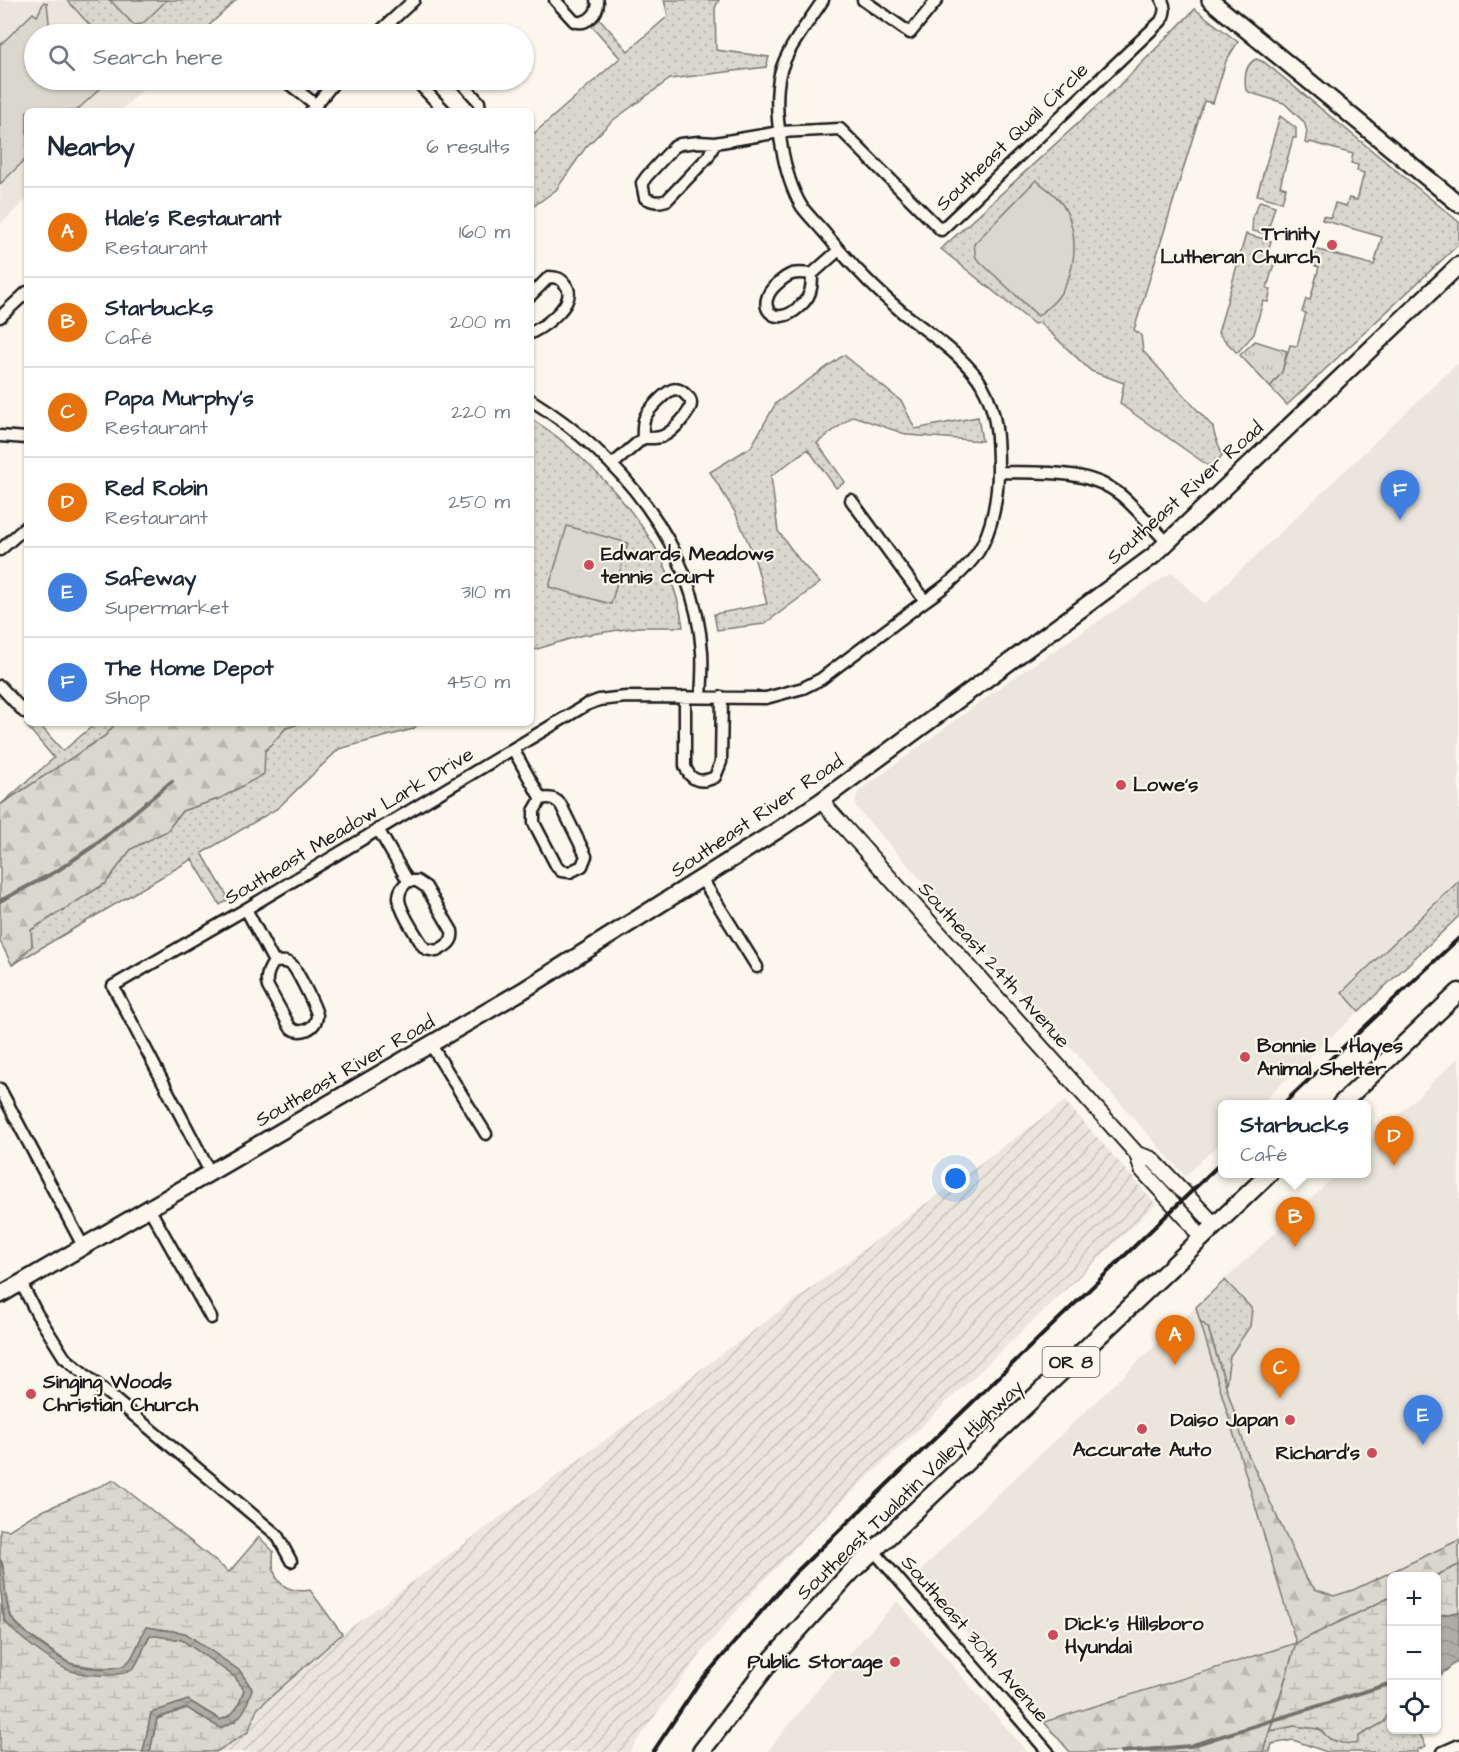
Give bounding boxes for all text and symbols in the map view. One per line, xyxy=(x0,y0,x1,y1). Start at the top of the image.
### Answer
search box xyxy=(24,24,534,90)
icon: search xyxy=(45,41,78,74)
text: Search here xyxy=(93,42,223,73)
street label: Southeast Quail Circle xyxy=(929,56,1095,218)
text: Nearby xyxy=(48,129,135,165)
text: 6 results xyxy=(426,133,510,161)
text: Hale's Restaurant xyxy=(105,203,281,234)
text: A xyxy=(61,218,74,246)
text: 160 m xyxy=(459,218,510,246)
place label: Trinity Lutheran Church xyxy=(1160,220,1321,271)
text: Restaurant xyxy=(105,234,208,262)
marker: Trinity Lutheran Church xyxy=(1325,238,1339,252)
text: Starbucks xyxy=(105,293,213,324)
text: B xyxy=(60,308,75,336)
text: 200 m xyxy=(450,308,510,336)
text: Café xyxy=(105,324,152,352)
text: Papa Murphy's xyxy=(105,383,254,414)
text: C xyxy=(60,398,75,426)
text: 220 m xyxy=(451,398,510,426)
text: Restaurant xyxy=(105,414,208,442)
street label: Southeast River Road xyxy=(1100,415,1270,571)
pin: F xyxy=(1380,470,1420,520)
text: Red Robin xyxy=(105,473,207,504)
text: D xyxy=(61,488,74,516)
text: 250 m xyxy=(448,488,510,516)
text: Restaurant xyxy=(105,504,208,532)
place label: Edwards Meadows tennis court xyxy=(600,540,774,591)
marker: Edwards Meadows tennis court xyxy=(582,558,596,572)
text: Safeway xyxy=(105,563,196,594)
text: E xyxy=(62,578,73,606)
text: 310 m xyxy=(461,578,510,606)
text: Supermarket xyxy=(105,594,229,622)
text: The Home Depot xyxy=(105,653,274,684)
text: F xyxy=(61,668,74,696)
text: 450 m xyxy=(446,668,510,696)
text: Shop xyxy=(105,684,150,712)
street label: Southeast Meadow Lark Drive xyxy=(219,740,479,912)
street label: Southeast River Road xyxy=(665,748,849,884)
place label: Lowe's xyxy=(1133,771,1198,799)
marker: Lowe's xyxy=(1114,778,1128,792)
street label: Southeast 24th Avenue xyxy=(912,876,1077,1055)
street label: Southeast River Road xyxy=(250,1008,440,1134)
place label: Bonnie L. Hayes Animal Shelter xyxy=(1257,1032,1403,1083)
marker: Bonnie L. Hayes Animal Shelter xyxy=(1238,1050,1252,1064)
popup xyxy=(1218,1100,1371,1178)
text: Starbucks xyxy=(1240,1110,1349,1141)
pin: D xyxy=(1374,1116,1414,1166)
text: Café xyxy=(1240,1141,1287,1169)
your location xyxy=(941,1164,970,1193)
pin: B xyxy=(1276,1198,1314,1247)
pin: A xyxy=(1156,1316,1194,1365)
road number: OR 8 xyxy=(1042,1347,1100,1377)
pin: C xyxy=(1260,1348,1300,1398)
place label: Singing Woods Christian Church xyxy=(42,1368,199,1419)
street label: Southeast Tualatin Valley Highway xyxy=(790,1374,1031,1607)
marker: Singing Woods Christian Church xyxy=(24,1387,38,1401)
pin: E xyxy=(1404,1396,1442,1445)
place label: Daiso Japan xyxy=(1170,1406,1278,1434)
marker: Daiso Japan xyxy=(1283,1413,1297,1427)
marker: Accurate Auto xyxy=(1135,1422,1149,1436)
place label: Accurate Auto xyxy=(1073,1436,1212,1464)
place label: Richard's xyxy=(1275,1439,1360,1467)
marker: Richard's xyxy=(1365,1446,1379,1460)
street label: Southeast 30th Avenue xyxy=(895,1549,1056,1729)
map controls xyxy=(1387,1572,1441,1734)
button: + xyxy=(1387,1572,1441,1626)
place label: Dick's Hillsboro Hyundai xyxy=(1065,1610,1204,1662)
button: − xyxy=(1387,1626,1441,1680)
marker: Dick's Hillsboro Hyundai xyxy=(1046,1628,1060,1642)
place label: Public Storage xyxy=(747,1648,883,1677)
marker: Public Storage xyxy=(888,1655,902,1669)
button: locate xyxy=(1387,1680,1441,1734)

